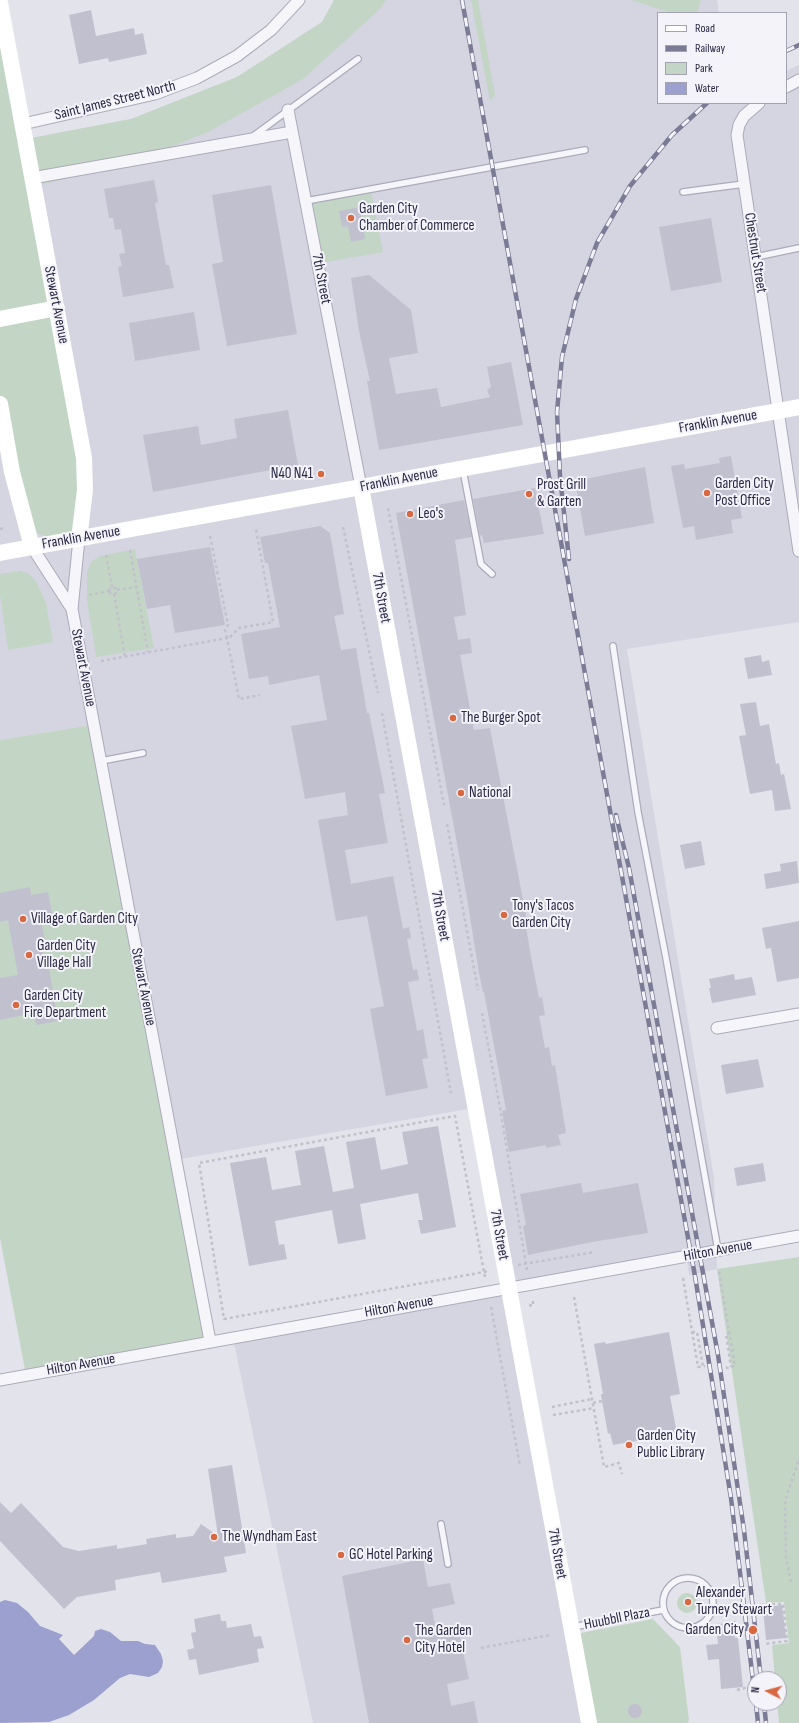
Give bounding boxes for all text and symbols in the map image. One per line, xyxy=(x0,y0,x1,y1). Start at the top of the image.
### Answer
legend xyxy=(657,12,787,104)
text: Road xyxy=(695,21,715,36)
text: Railway xyxy=(695,41,725,56)
text: Park xyxy=(695,61,713,76)
street label: Saint James Street North xyxy=(53,77,177,125)
text: Water xyxy=(695,81,719,96)
place label: Garden City Chamber of Commerce xyxy=(359,200,475,235)
street label: Chestnut Street xyxy=(740,212,770,294)
marker: Garden City Chamber of Commerce xyxy=(346,213,356,223)
street label: 7th Street xyxy=(307,252,335,306)
street label: Stewart Avenue xyxy=(40,265,72,345)
street label: Franklin Avenue xyxy=(678,406,758,438)
street label: Franklin Avenue xyxy=(358,464,440,496)
place label: N40 N41 xyxy=(271,465,313,483)
marker: N40 N41 xyxy=(316,469,326,479)
place label: Garden City Post Office xyxy=(715,475,774,510)
place label: Prost Grill & Garten xyxy=(537,476,586,511)
marker: Garden City Post Office xyxy=(702,488,712,498)
marker: Prost Grill & Garten xyxy=(524,489,534,499)
place label: Leo's xyxy=(418,505,443,523)
marker: Leo's xyxy=(405,509,415,519)
street label: Franklin Avenue xyxy=(41,522,121,554)
street label: 7th Street xyxy=(368,571,394,625)
street label: Stewart Avenue xyxy=(67,628,99,708)
place label: The Burger Spot xyxy=(461,709,541,727)
marker: The Burger Spot xyxy=(448,713,458,723)
place label: National xyxy=(469,784,511,802)
marker: National xyxy=(456,788,466,798)
street label: 7th Street xyxy=(427,889,453,943)
place label: Tony's Tacos Garden City xyxy=(512,897,574,932)
place label: Village of Garden City xyxy=(31,910,138,928)
marker: Tony's Tacos Garden City xyxy=(499,910,509,920)
marker: Village of Garden City xyxy=(18,914,28,924)
place label: Garden City Village Hall xyxy=(37,937,96,972)
street label: Stewart Avenue xyxy=(127,947,159,1027)
marker: Garden City Village Hall xyxy=(24,950,34,960)
place label: Garden City Fire Department xyxy=(24,987,106,1022)
marker: Garden City Fire Department xyxy=(11,1000,21,1010)
street label: 7th Street xyxy=(486,1208,512,1262)
street label: Hilton Avenue xyxy=(682,1236,754,1266)
street label: Hilton Avenue xyxy=(363,1292,435,1322)
street label: Hilton Avenue xyxy=(45,1350,117,1380)
place label: Garden City Public Library xyxy=(637,1427,705,1462)
marker: Garden City Public Library xyxy=(624,1440,634,1450)
street label: 7th Street xyxy=(544,1527,570,1581)
place label: The Wyndham East xyxy=(222,1528,317,1546)
marker: The Wyndham East xyxy=(209,1532,219,1542)
place label: GC Hotel Parking xyxy=(349,1546,433,1564)
marker: GC Hotel Parking xyxy=(336,1550,346,1560)
place label: Alexander Turney Stewart xyxy=(696,1584,772,1619)
marker: Alexander Turney Stewart xyxy=(683,1597,693,1607)
street label: Huubbll Plaza xyxy=(583,1604,651,1634)
place label: Garden City xyxy=(685,1621,744,1639)
place label: The Garden City Hotel xyxy=(415,1622,472,1657)
marker: Garden City xyxy=(747,1624,759,1636)
marker: The Garden City Hotel xyxy=(402,1635,412,1645)
north arrow xyxy=(747,1671,787,1711)
text: N xyxy=(749,1686,762,1693)

